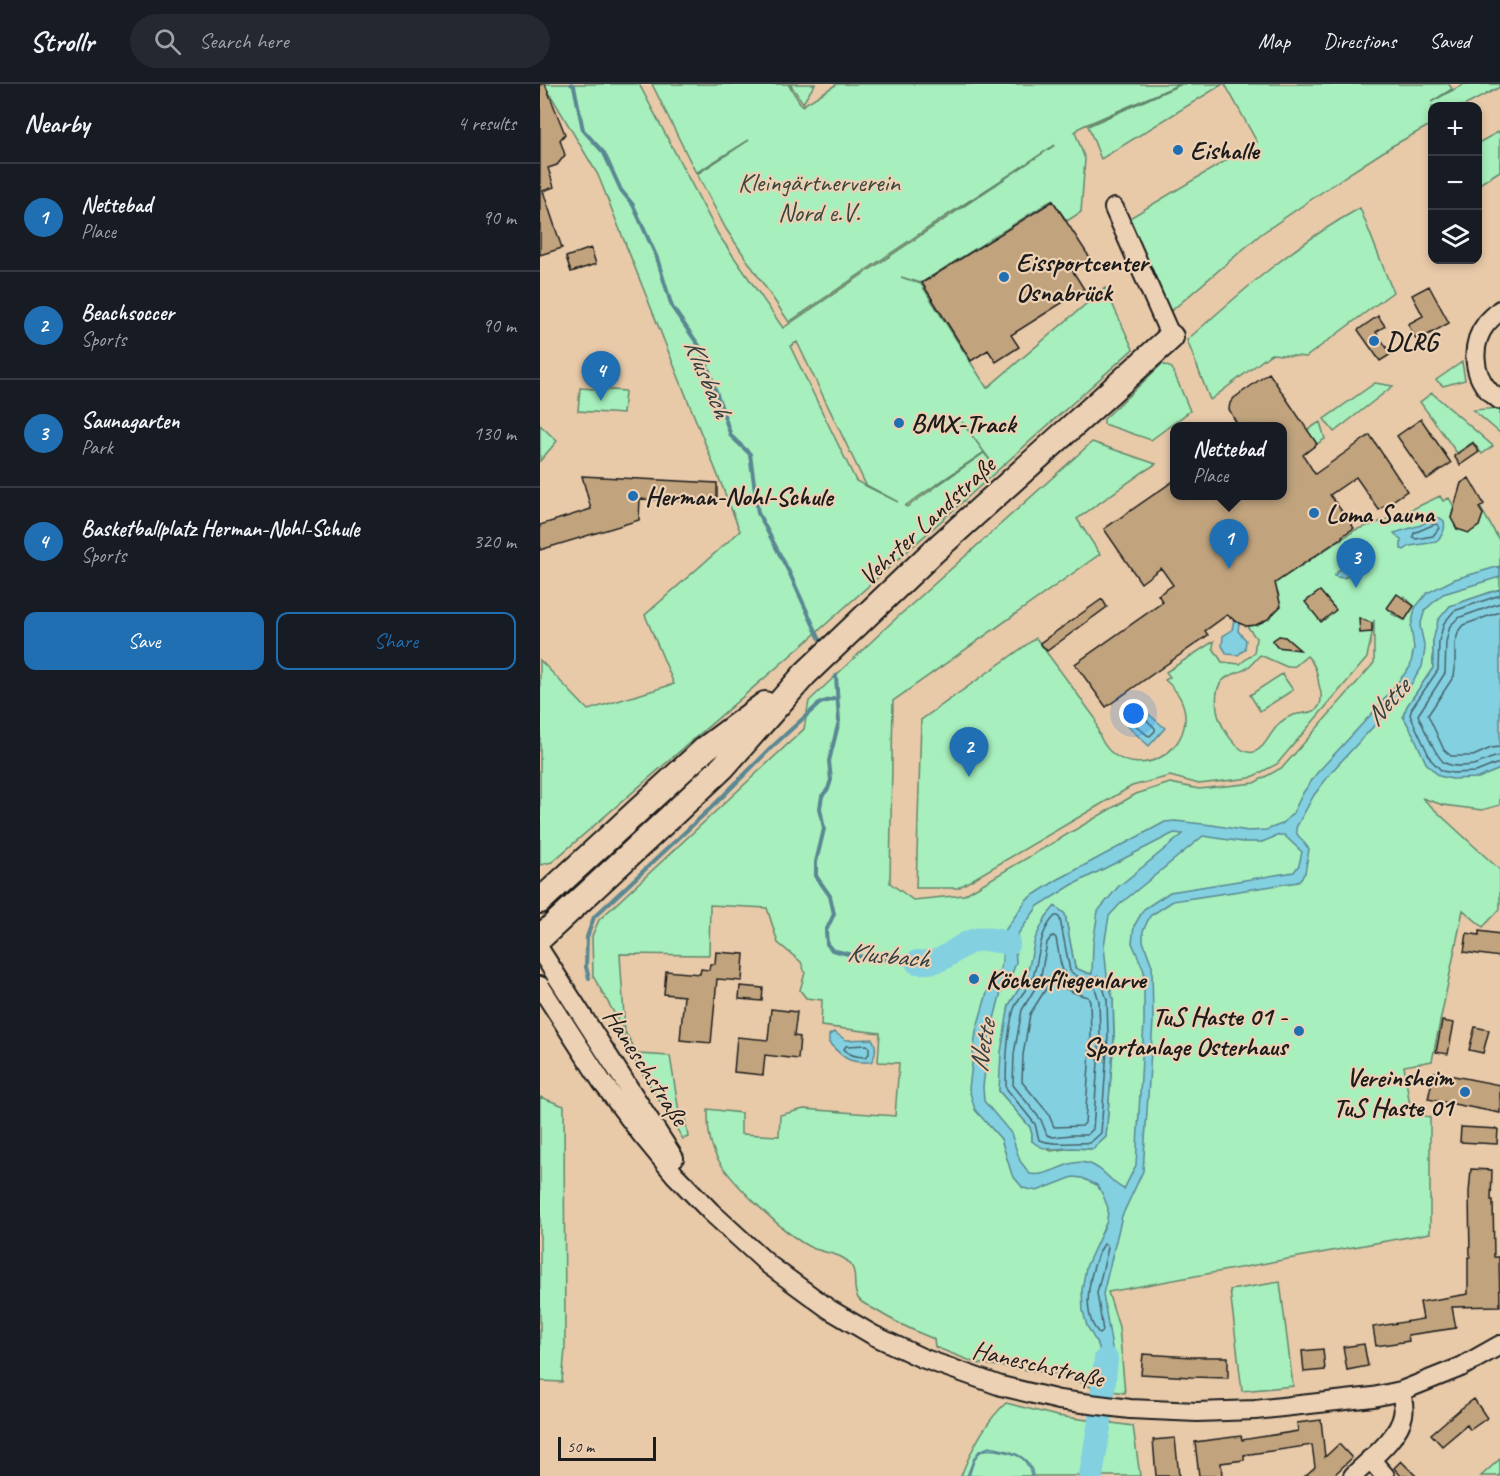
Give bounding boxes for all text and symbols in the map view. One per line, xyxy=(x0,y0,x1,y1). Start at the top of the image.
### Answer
search box xyxy=(130,14,550,68)
text: Strollr xyxy=(30,24,94,59)
icon: search xyxy=(151,25,184,58)
text: Search here xyxy=(199,27,289,55)
text: Map xyxy=(1258,28,1290,54)
text: Directions xyxy=(1323,28,1396,54)
text: Saved xyxy=(1429,28,1470,54)
map controls xyxy=(1428,102,1482,264)
button: + xyxy=(1428,102,1482,156)
text: Nearby xyxy=(24,107,89,140)
text: 4 results xyxy=(457,111,516,136)
place label: Eishalle xyxy=(1190,134,1261,167)
marker: Eishalle xyxy=(1171,143,1185,157)
button: − xyxy=(1428,156,1482,210)
park label: Kleingärtnerverein Nord e.V. xyxy=(738,166,901,229)
text: Nettebad xyxy=(81,191,152,219)
text: 1 xyxy=(39,205,48,230)
text: 90 m xyxy=(482,205,516,230)
button: layers xyxy=(1428,210,1482,264)
text: Place xyxy=(81,219,116,244)
place label: Eissportcenter Osnabrück xyxy=(1016,246,1150,309)
marker: Eissportcenter Osnabrück xyxy=(997,270,1011,284)
text: Beachsoccer xyxy=(81,299,174,327)
text: 2 xyxy=(39,313,48,338)
text: 90 m xyxy=(482,313,516,338)
place label: DLRG xyxy=(1386,325,1441,358)
text: Sports xyxy=(81,327,126,352)
water label: Klusbach xyxy=(676,334,740,424)
marker: DLRG xyxy=(1367,334,1381,348)
pin: 4 xyxy=(582,352,620,401)
text: Saunagarten xyxy=(81,407,179,435)
place label: BMX-Track xyxy=(911,407,1018,440)
marker: BMX-Track xyxy=(892,416,906,430)
text: 3 xyxy=(39,421,48,446)
text: 130 m xyxy=(473,421,516,446)
popup xyxy=(1170,422,1287,500)
text: Park xyxy=(81,435,113,460)
text: Nettebad xyxy=(1193,435,1264,463)
street label: Vehrter Landstraße xyxy=(852,447,1004,593)
text: Place xyxy=(1193,463,1228,488)
place label: Herman-Nohl-Schule xyxy=(645,480,835,513)
marker: Herman-Nohl-Schule xyxy=(626,489,640,503)
place label: Loma Sauna xyxy=(1326,497,1437,530)
marker: Loma Sauna xyxy=(1307,506,1321,520)
text: Basketballplatz Herman-Nohl-Schule xyxy=(81,515,359,543)
pin: 1 xyxy=(1210,520,1248,569)
text: 4 xyxy=(39,529,48,554)
text: 320 m xyxy=(473,529,516,554)
pin: 3 xyxy=(1336,538,1376,588)
text: Sports xyxy=(81,543,126,568)
button: Save xyxy=(24,612,264,670)
button: Share xyxy=(276,612,516,670)
water label: Nette xyxy=(1357,668,1420,733)
your location xyxy=(1119,699,1148,728)
pin: 2 xyxy=(950,728,988,777)
water label: Klusbach xyxy=(846,934,932,976)
place label: Köcherfliegenlarve xyxy=(986,963,1148,996)
marker: Köcherfliegenlarve xyxy=(967,972,981,986)
place label: TuS Haste 01 - Sportanlage Osterhaus xyxy=(1083,1000,1290,1063)
street label: Haneschstraße xyxy=(596,1002,698,1134)
water label: Nette xyxy=(961,1013,1004,1074)
marker: TuS Haste 01 - Sportanlage Osterhaus xyxy=(1292,1024,1306,1038)
place label: Vereinsheim TuS Haste 01 xyxy=(1333,1061,1456,1124)
marker: Vereinsheim TuS Haste 01 xyxy=(1458,1085,1472,1099)
street label: Haneschstraße xyxy=(969,1333,1109,1396)
scale bar xyxy=(558,1434,656,1462)
text: 50 m xyxy=(567,1437,594,1457)

